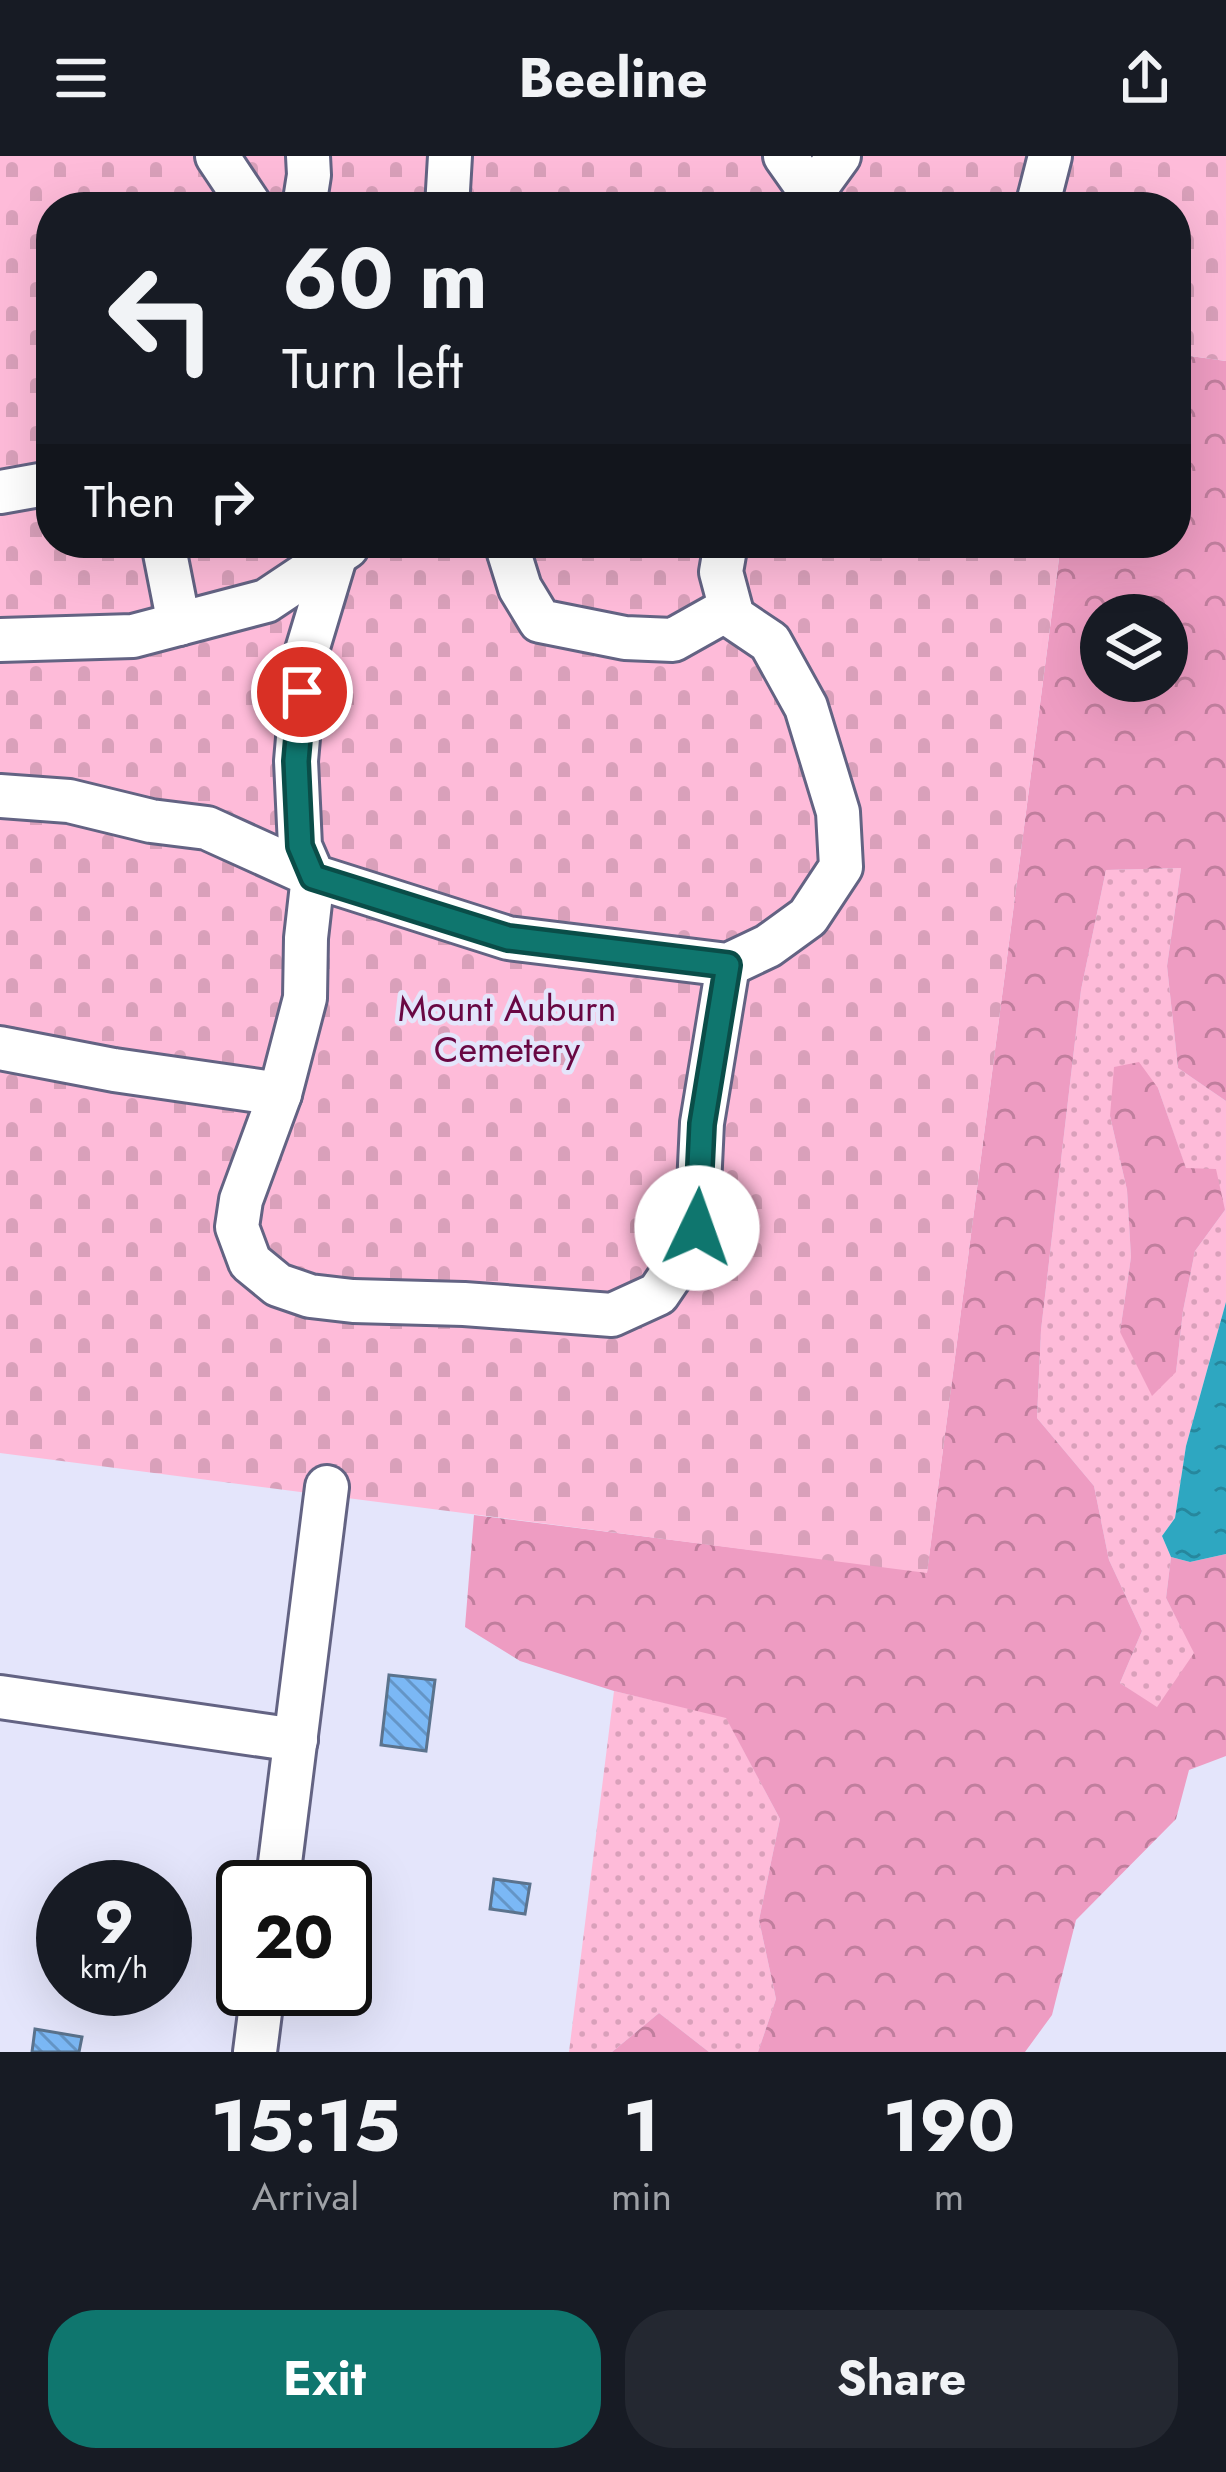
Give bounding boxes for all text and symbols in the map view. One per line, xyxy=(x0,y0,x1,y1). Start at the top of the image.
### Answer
text: Beeline xyxy=(518,39,708,117)
icon: menu xyxy=(48,45,114,111)
icon: share xyxy=(1112,45,1178,111)
text: 60 m xyxy=(282,218,488,340)
icon: left xyxy=(84,240,240,396)
text: Turn left xyxy=(282,330,463,408)
icon: right xyxy=(199,468,265,534)
text: Then xyxy=(84,469,175,534)
map controls xyxy=(1080,594,1188,702)
button: layers xyxy=(1080,594,1188,702)
pin xyxy=(251,641,353,743)
icon: arrive xyxy=(269,659,335,725)
park label: Mount Auburn Cemetery xyxy=(398,982,616,1075)
position arrow xyxy=(634,1165,760,1291)
speed limit sign: 20 xyxy=(216,1860,372,2016)
text: 9 xyxy=(94,1879,134,1966)
text: km/h xyxy=(80,1946,148,1989)
text: 15:15 xyxy=(211,2074,400,2178)
text: 1 xyxy=(623,2074,660,2178)
text: 190 xyxy=(883,2074,1015,2178)
text: Arrival xyxy=(252,2168,359,2225)
text: min xyxy=(611,2168,672,2225)
text: m xyxy=(934,2168,964,2225)
button: Exit xyxy=(48,2310,601,2448)
button: Share xyxy=(625,2310,1178,2448)

